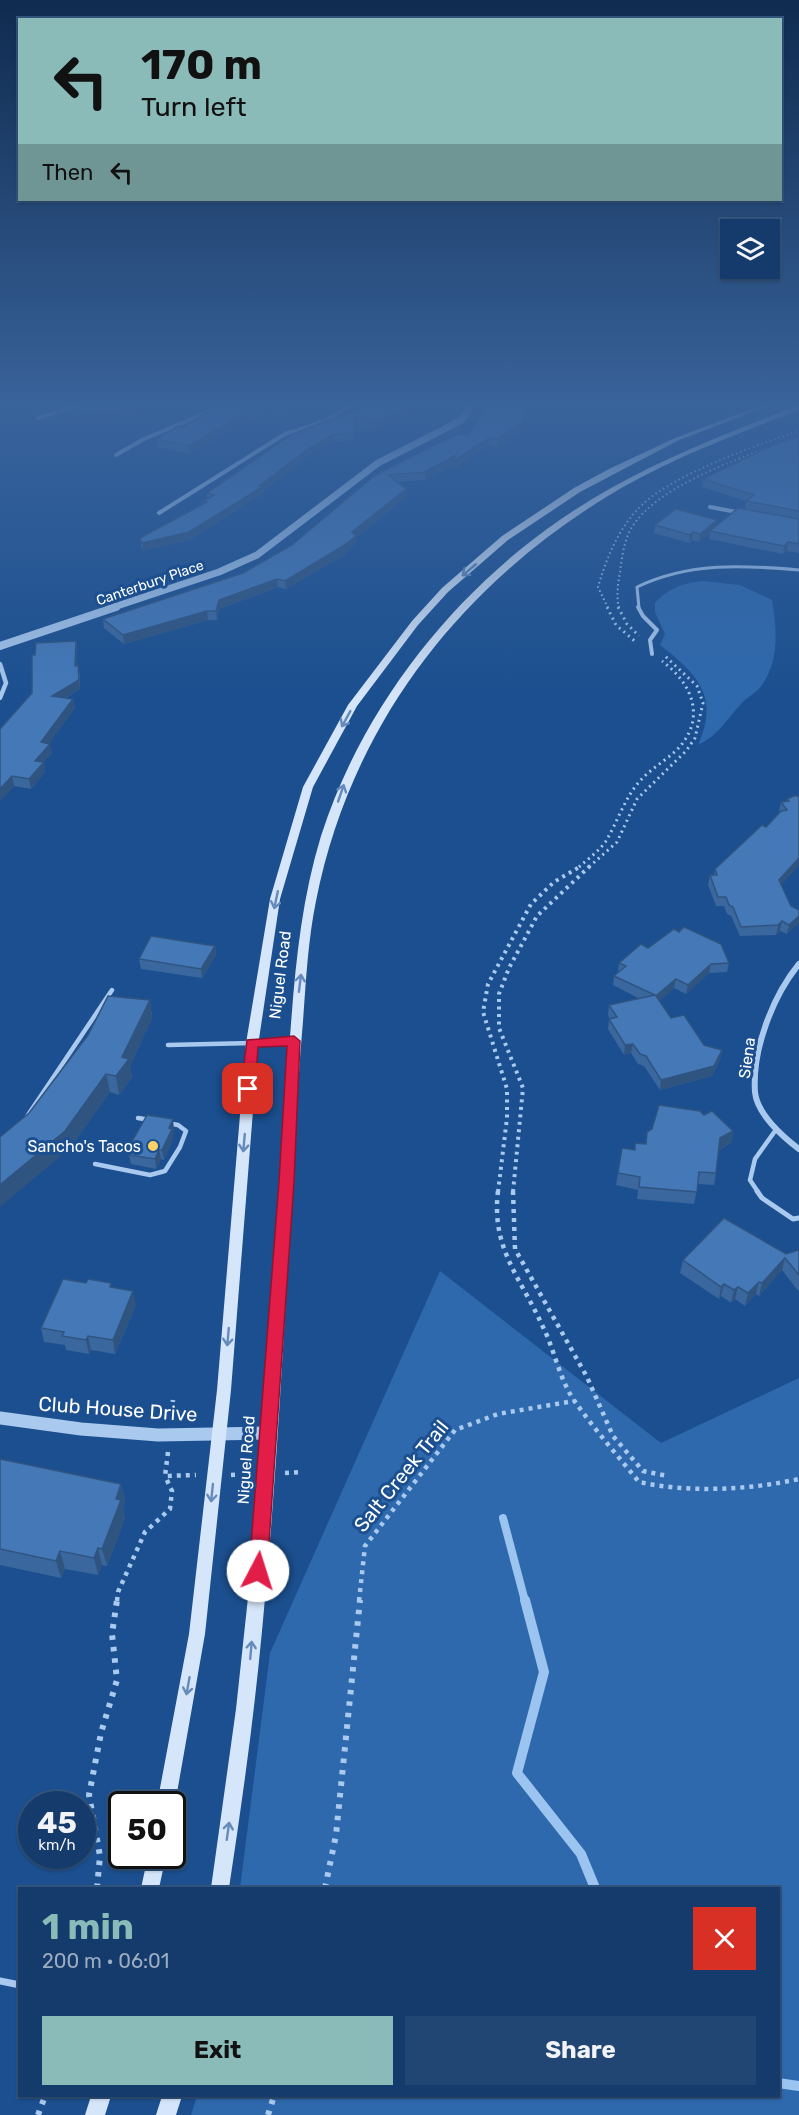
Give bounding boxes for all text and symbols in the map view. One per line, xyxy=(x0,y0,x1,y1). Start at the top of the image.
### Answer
text: 170 m xyxy=(141,40,262,90)
icon: left xyxy=(42,42,120,120)
text: Turn left xyxy=(141,91,246,123)
icon: left xyxy=(105,156,138,189)
text: Then xyxy=(42,159,93,186)
map controls xyxy=(720,219,780,279)
button: layers xyxy=(720,219,780,279)
street label: Canterbury Place xyxy=(94,557,206,609)
one-way arrow xyxy=(462,563,478,576)
one-way arrow xyxy=(339,710,351,727)
one-way arrow xyxy=(337,784,348,803)
one-way arrow xyxy=(270,889,281,909)
street label: Niguel Road xyxy=(265,930,295,1020)
one-way arrow xyxy=(295,973,306,993)
street label: Siena xyxy=(735,1036,759,1080)
pin xyxy=(222,1063,273,1114)
icon: arrive xyxy=(231,1072,264,1105)
one-way arrow xyxy=(238,1133,249,1152)
place label: Sancho's Tacos xyxy=(28,1137,141,1156)
marker: Sancho's Tacos xyxy=(146,1139,160,1153)
one-way arrow xyxy=(222,1327,233,1347)
street label: Club House Drive xyxy=(38,1391,198,1427)
street label: Niguel Road xyxy=(233,1415,259,1505)
street label: Salt Creek Trail xyxy=(349,1415,453,1537)
one-way arrow xyxy=(206,1483,217,1502)
position arrow xyxy=(226,1539,290,1603)
one-way arrow xyxy=(246,1641,257,1661)
one-way arrow xyxy=(182,1676,193,1696)
speed limit sign: 50 xyxy=(108,1791,186,1869)
text: 45 xyxy=(37,1805,77,1841)
one-way arrow xyxy=(223,1821,234,1841)
text: km/h xyxy=(38,1836,76,1854)
text: 1 min xyxy=(42,1905,134,1948)
button: close xyxy=(693,1907,756,1970)
text: 200 m · 06:01 xyxy=(42,1949,169,1973)
button: Exit xyxy=(42,2016,393,2085)
button: Share xyxy=(405,2016,756,2085)

